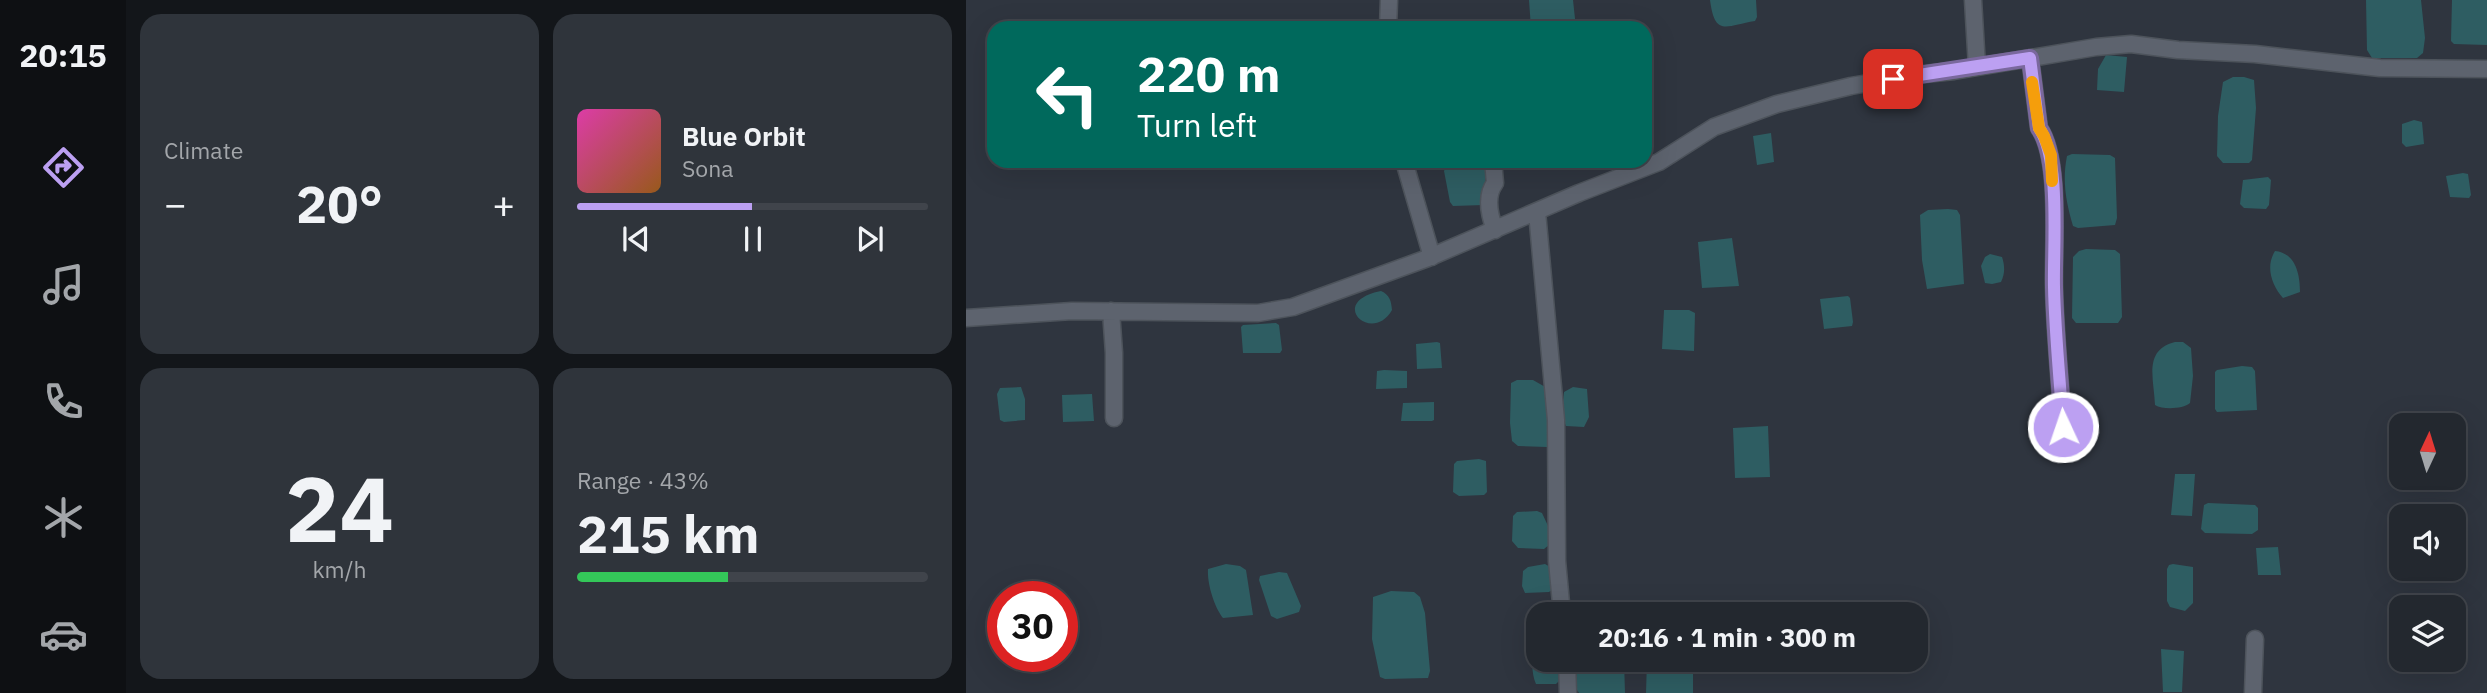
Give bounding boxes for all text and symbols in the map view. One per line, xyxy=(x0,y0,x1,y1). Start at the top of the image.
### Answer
text: 20:15 xyxy=(19,34,107,76)
text: 220 m xyxy=(1137,42,1281,105)
icon: left xyxy=(1022,49,1113,140)
pin xyxy=(1863,49,1923,109)
icon: arrive xyxy=(1874,60,1912,98)
text: Turn left xyxy=(1137,104,1257,146)
text: Blue Orbit xyxy=(682,119,806,153)
text: Climate xyxy=(164,135,243,165)
icon: directions xyxy=(39,143,88,192)
text: Sona xyxy=(682,153,734,183)
text: 20° xyxy=(296,170,383,237)
text: − xyxy=(164,179,187,228)
text: + xyxy=(492,179,515,228)
icon: previous xyxy=(617,220,655,258)
icon: pause xyxy=(734,220,772,258)
icon: next xyxy=(851,220,889,258)
icon: music xyxy=(39,260,88,309)
icon: phone xyxy=(39,377,88,426)
position arrow xyxy=(2026,390,2100,464)
north arrow xyxy=(2389,413,2466,490)
map controls xyxy=(2389,413,2466,672)
text: 24 xyxy=(285,449,394,567)
text: Range · 43% xyxy=(577,465,709,495)
icon: climate xyxy=(39,493,88,542)
text: 215 km xyxy=(577,500,759,567)
button: sound xyxy=(2389,504,2466,581)
text: km/h xyxy=(312,554,367,584)
speed limit sign: 30 xyxy=(987,581,1078,672)
button: layers xyxy=(2389,595,2466,672)
icon: car xyxy=(39,610,88,659)
text: 20:16 · 1 min · 300 m xyxy=(1598,620,1856,654)

